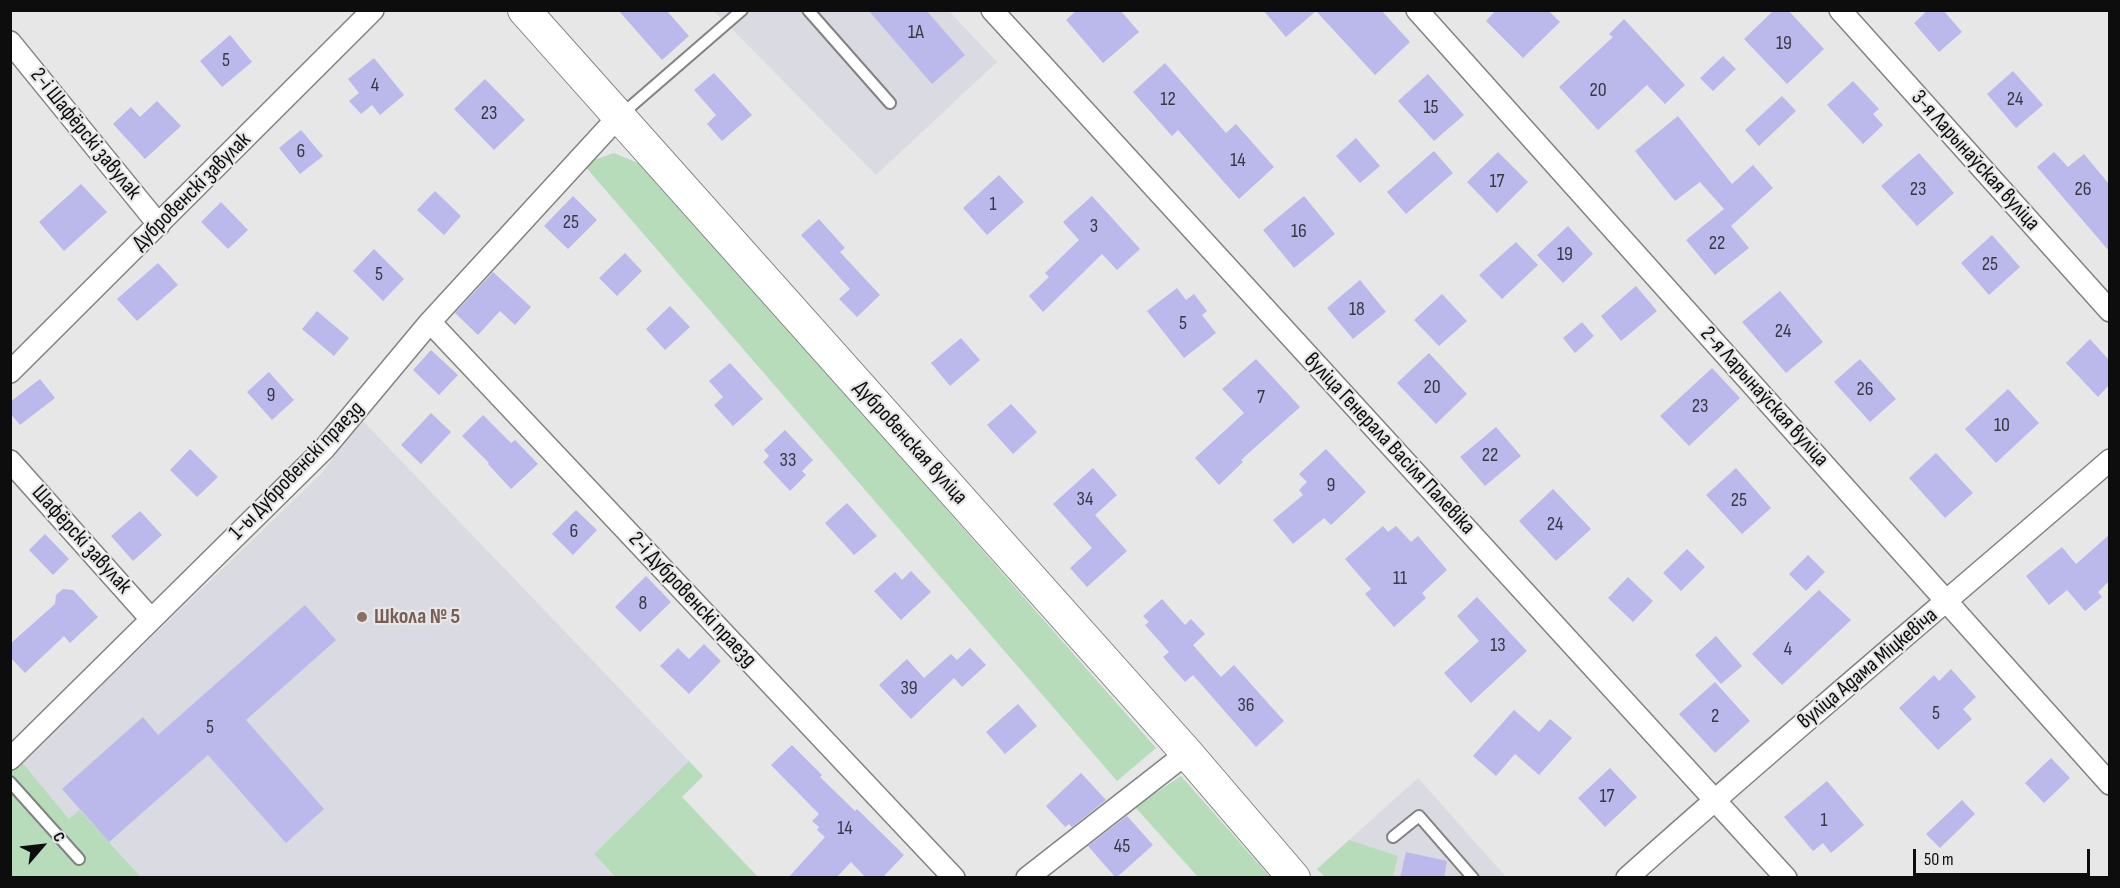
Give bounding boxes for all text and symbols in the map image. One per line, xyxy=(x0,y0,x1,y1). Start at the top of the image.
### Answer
house number: 1А xyxy=(908,21,924,45)
house number: 19 xyxy=(1776,32,1792,56)
house number: 5 xyxy=(222,49,230,73)
street label: 2-і Шафёрскі завулак xyxy=(24,63,146,205)
house number: 4 xyxy=(371,74,379,98)
house number: 20 xyxy=(1589,79,1607,103)
street label: 3-я Ларынаўская вуліца xyxy=(1905,85,2045,237)
house number: 12 xyxy=(1160,88,1176,112)
house number: 24 xyxy=(2007,88,2023,112)
house number: 15 xyxy=(1423,96,1439,120)
house number: 23 xyxy=(481,102,497,126)
street label: Дубровенскі завулак xyxy=(127,127,257,257)
house number: 6 xyxy=(297,140,305,164)
house number: 14 xyxy=(1230,149,1246,173)
house number: 17 xyxy=(1490,170,1504,194)
house number: 23 xyxy=(1910,178,1926,202)
house number: 26 xyxy=(2075,178,2091,202)
house number: 1 xyxy=(990,193,996,217)
house number: 25 xyxy=(563,211,579,235)
house number: 3 xyxy=(1090,215,1098,239)
house number: 16 xyxy=(1291,220,1307,244)
house number: 22 xyxy=(1709,232,1725,256)
house number: 19 xyxy=(1557,243,1573,267)
house number: 25 xyxy=(1982,253,1998,277)
house number: 5 xyxy=(375,263,383,287)
house number: 18 xyxy=(1349,298,1365,322)
house number: 5 xyxy=(1179,312,1187,336)
house number: 24 xyxy=(1775,320,1791,344)
street label: 2-я Ларынаўская вуліца xyxy=(1694,321,1834,473)
street label: вуліца Генерала Васіля Палевіка xyxy=(1298,348,1480,540)
street label: Дубровенская вуліца xyxy=(847,375,973,511)
house number: 20 xyxy=(1423,376,1441,400)
house number: 26 xyxy=(1857,378,1873,402)
house number: 9 xyxy=(267,384,275,408)
house number: 7 xyxy=(1257,386,1265,410)
house number: 23 xyxy=(1692,395,1708,419)
street label: 1-ы Дубровенскі праезд xyxy=(224,396,370,546)
house number: 10 xyxy=(1994,414,2010,438)
house number: 22 xyxy=(1482,444,1498,468)
house number: 33 xyxy=(780,449,796,473)
house number: 9 xyxy=(1327,474,1335,498)
street label: Шафёрскі завулак xyxy=(25,480,137,600)
house number: 34 xyxy=(1077,488,1093,512)
house number: 25 xyxy=(1731,489,1747,513)
house number: 24 xyxy=(1547,513,1563,537)
house number: 6 xyxy=(570,520,578,544)
street label: 2-і Дубровенскі праезд xyxy=(622,527,762,673)
house number: 11 xyxy=(1393,567,1407,591)
house number: 8 xyxy=(639,592,647,616)
street label: вуліца Адама Міцкевіча xyxy=(1793,603,1943,735)
place label: Школа № 5 xyxy=(374,604,460,630)
marker: Школа № 5 xyxy=(355,610,369,624)
house number: 13 xyxy=(1490,634,1506,658)
house number: 4 xyxy=(1784,638,1792,662)
house number: 39 xyxy=(900,677,918,701)
house number: 36 xyxy=(1237,694,1255,718)
house number: 5 xyxy=(1932,702,1940,726)
house number: 2 xyxy=(1711,705,1719,729)
house number: 5 xyxy=(206,716,214,740)
house number: 17 xyxy=(1600,785,1614,809)
house number: 1 xyxy=(1821,809,1827,833)
north arrow xyxy=(12,816,72,876)
house number: 14 xyxy=(837,817,853,841)
text: С xyxy=(48,829,69,845)
house number: 45 xyxy=(1114,835,1130,859)
scale bar xyxy=(1916,837,2093,875)
text: 50 m xyxy=(1924,849,1954,870)

